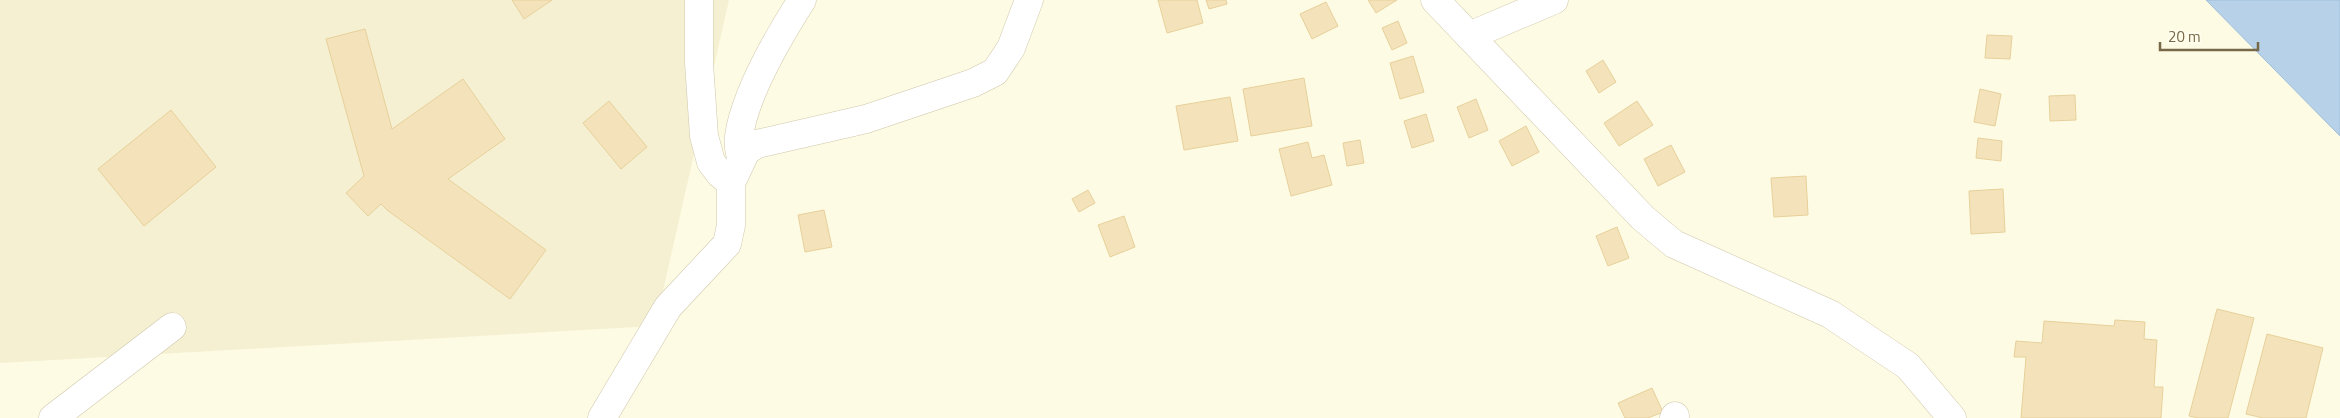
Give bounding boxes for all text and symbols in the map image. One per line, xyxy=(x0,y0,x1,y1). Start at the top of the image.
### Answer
scale bar xyxy=(2160,20,2258,52)
text: 20 m xyxy=(2168,25,2201,48)

